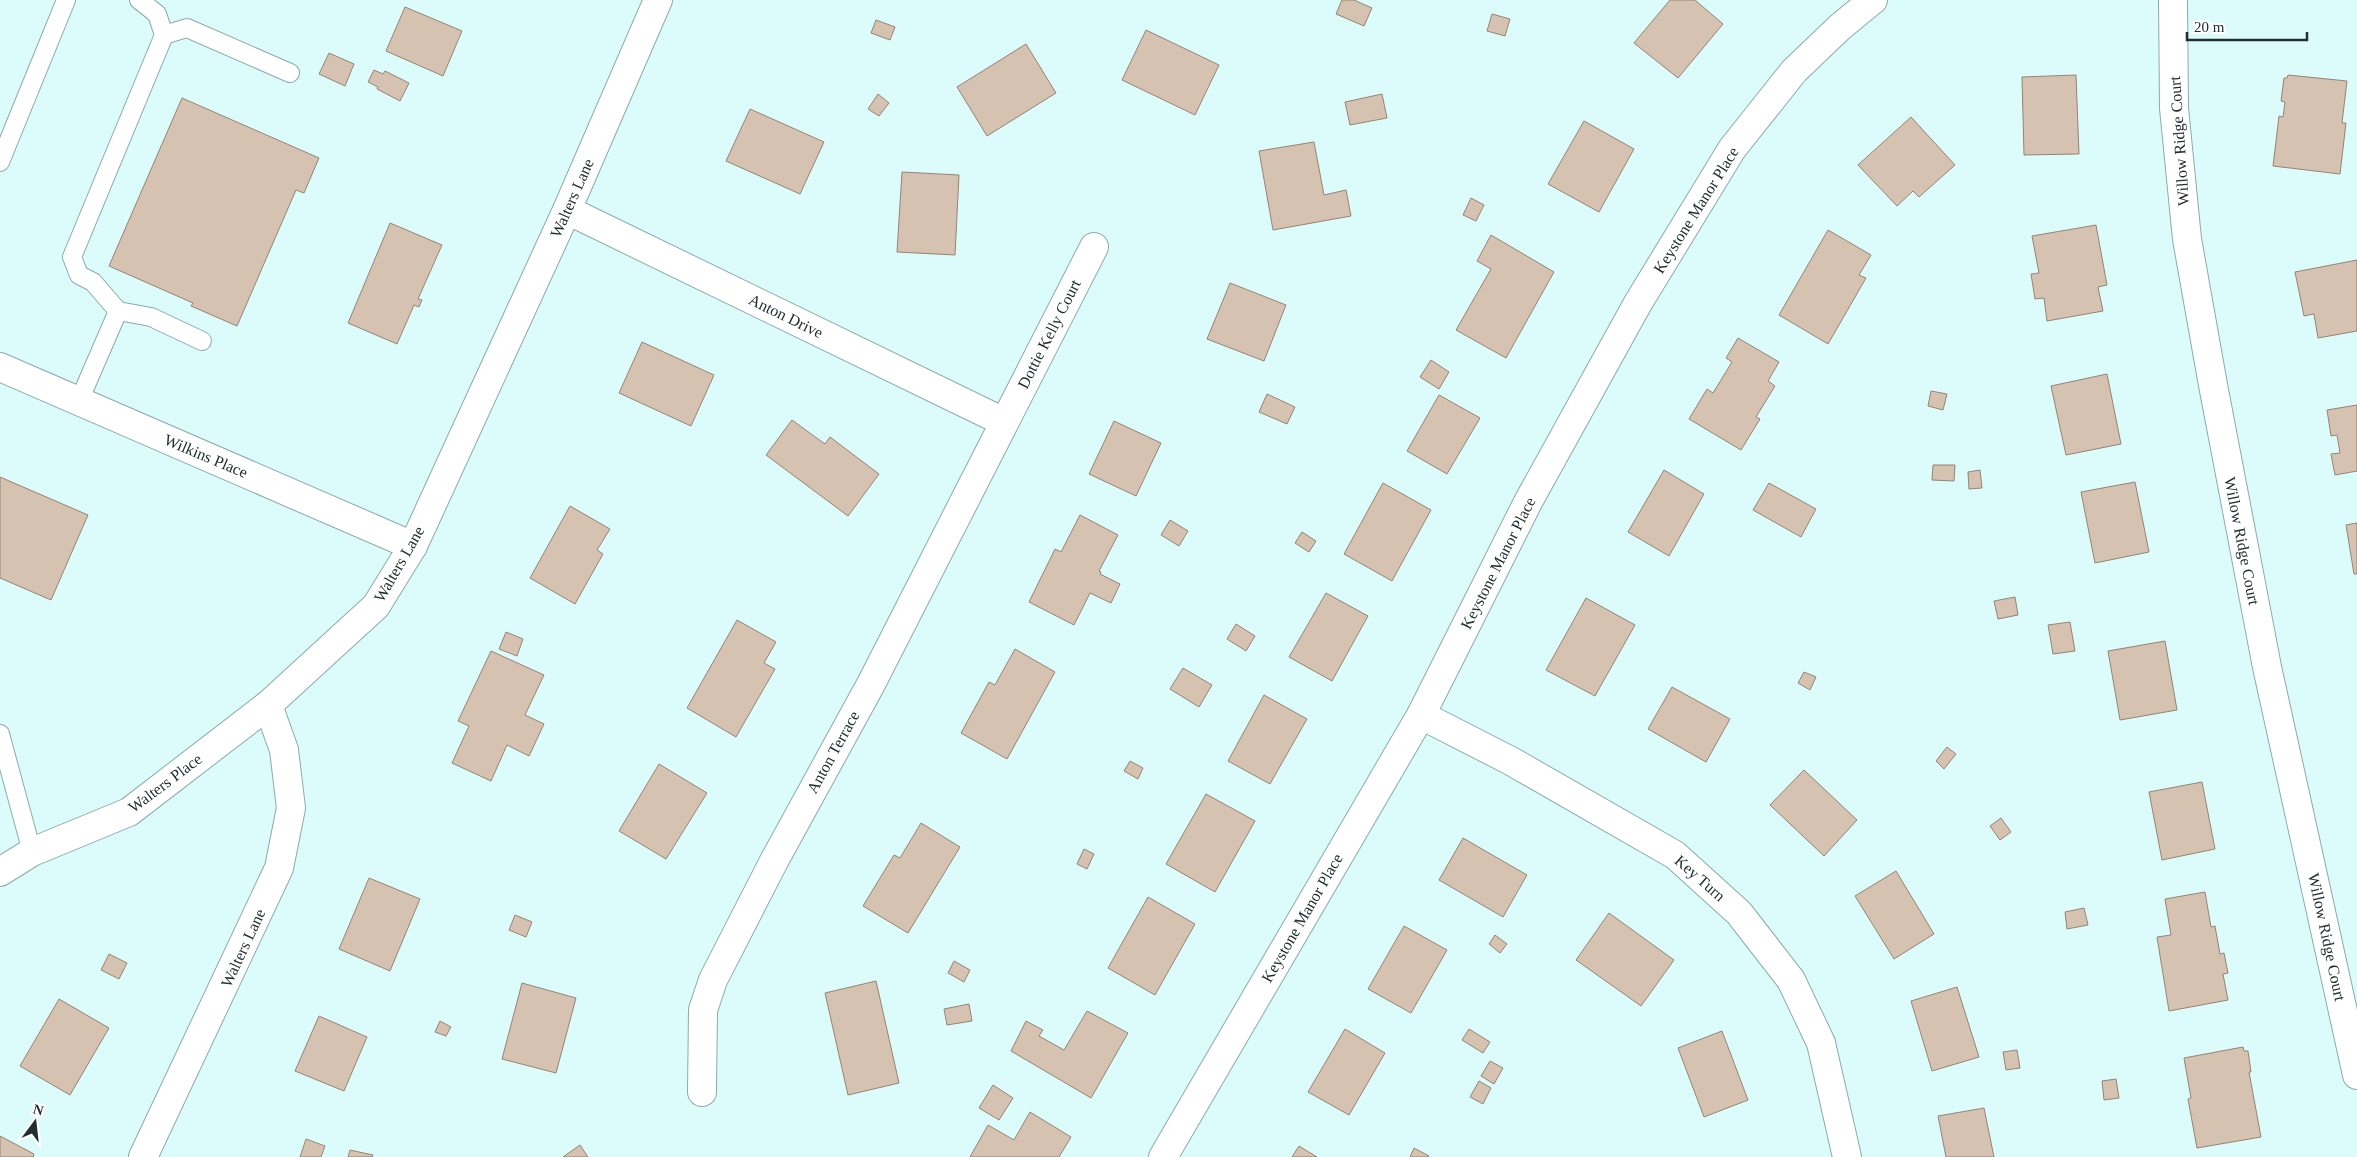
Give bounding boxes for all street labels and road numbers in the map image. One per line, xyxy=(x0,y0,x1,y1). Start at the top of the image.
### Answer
street label: Willow Ridge Court xyxy=(2166,75,2193,206)
street label: Keystone Manor Place xyxy=(1650,144,1743,277)
street label: Walters Lane xyxy=(547,156,597,240)
street label: Dottie Kelly Court xyxy=(1014,276,1085,392)
street label: Anton Drive xyxy=(746,291,826,341)
street label: Wilkins Place xyxy=(162,431,250,481)
street label: Willow Ridge Court xyxy=(2220,476,2263,607)
street label: Keystone Manor Place xyxy=(1457,494,1540,632)
street label: Walters Lane xyxy=(371,523,427,605)
street label: Anton Terrace xyxy=(803,708,863,796)
street label: Walters Place xyxy=(125,750,205,816)
street label: Keystone Manor Place xyxy=(1258,851,1347,986)
street label: Key Turn xyxy=(1671,852,1729,905)
street label: Willow Ridge Court xyxy=(2304,872,2349,1003)
street label: Walters Lane xyxy=(217,906,269,990)

